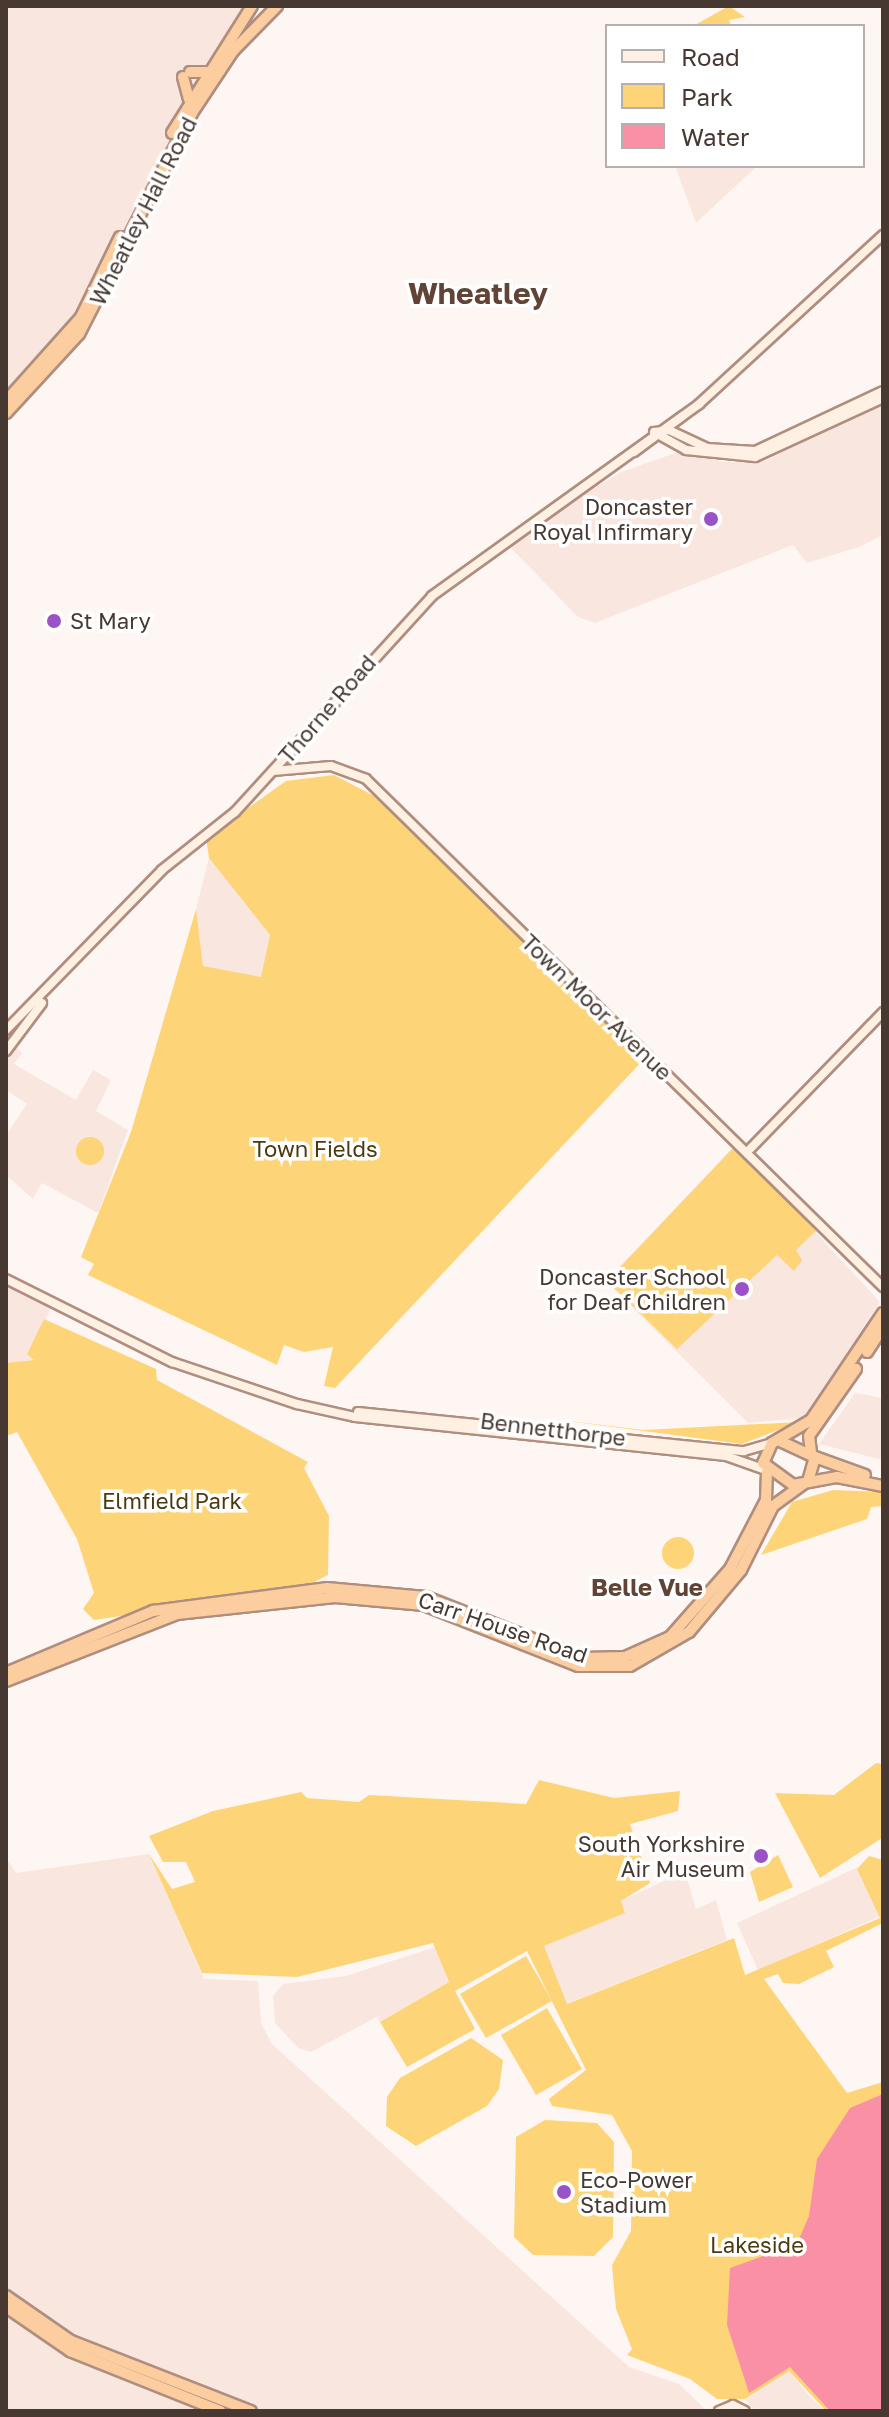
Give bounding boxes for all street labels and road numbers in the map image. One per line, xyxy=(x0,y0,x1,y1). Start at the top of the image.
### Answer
street label: Wheatley Hall Road xyxy=(84,112,202,310)
street label: Thorne Road xyxy=(273,650,381,768)
street label: Town Moor Avenue xyxy=(516,929,678,1085)
street label: Bennetthorpe xyxy=(479,1407,627,1451)
street label: Carr House Road xyxy=(415,1586,591,1668)

